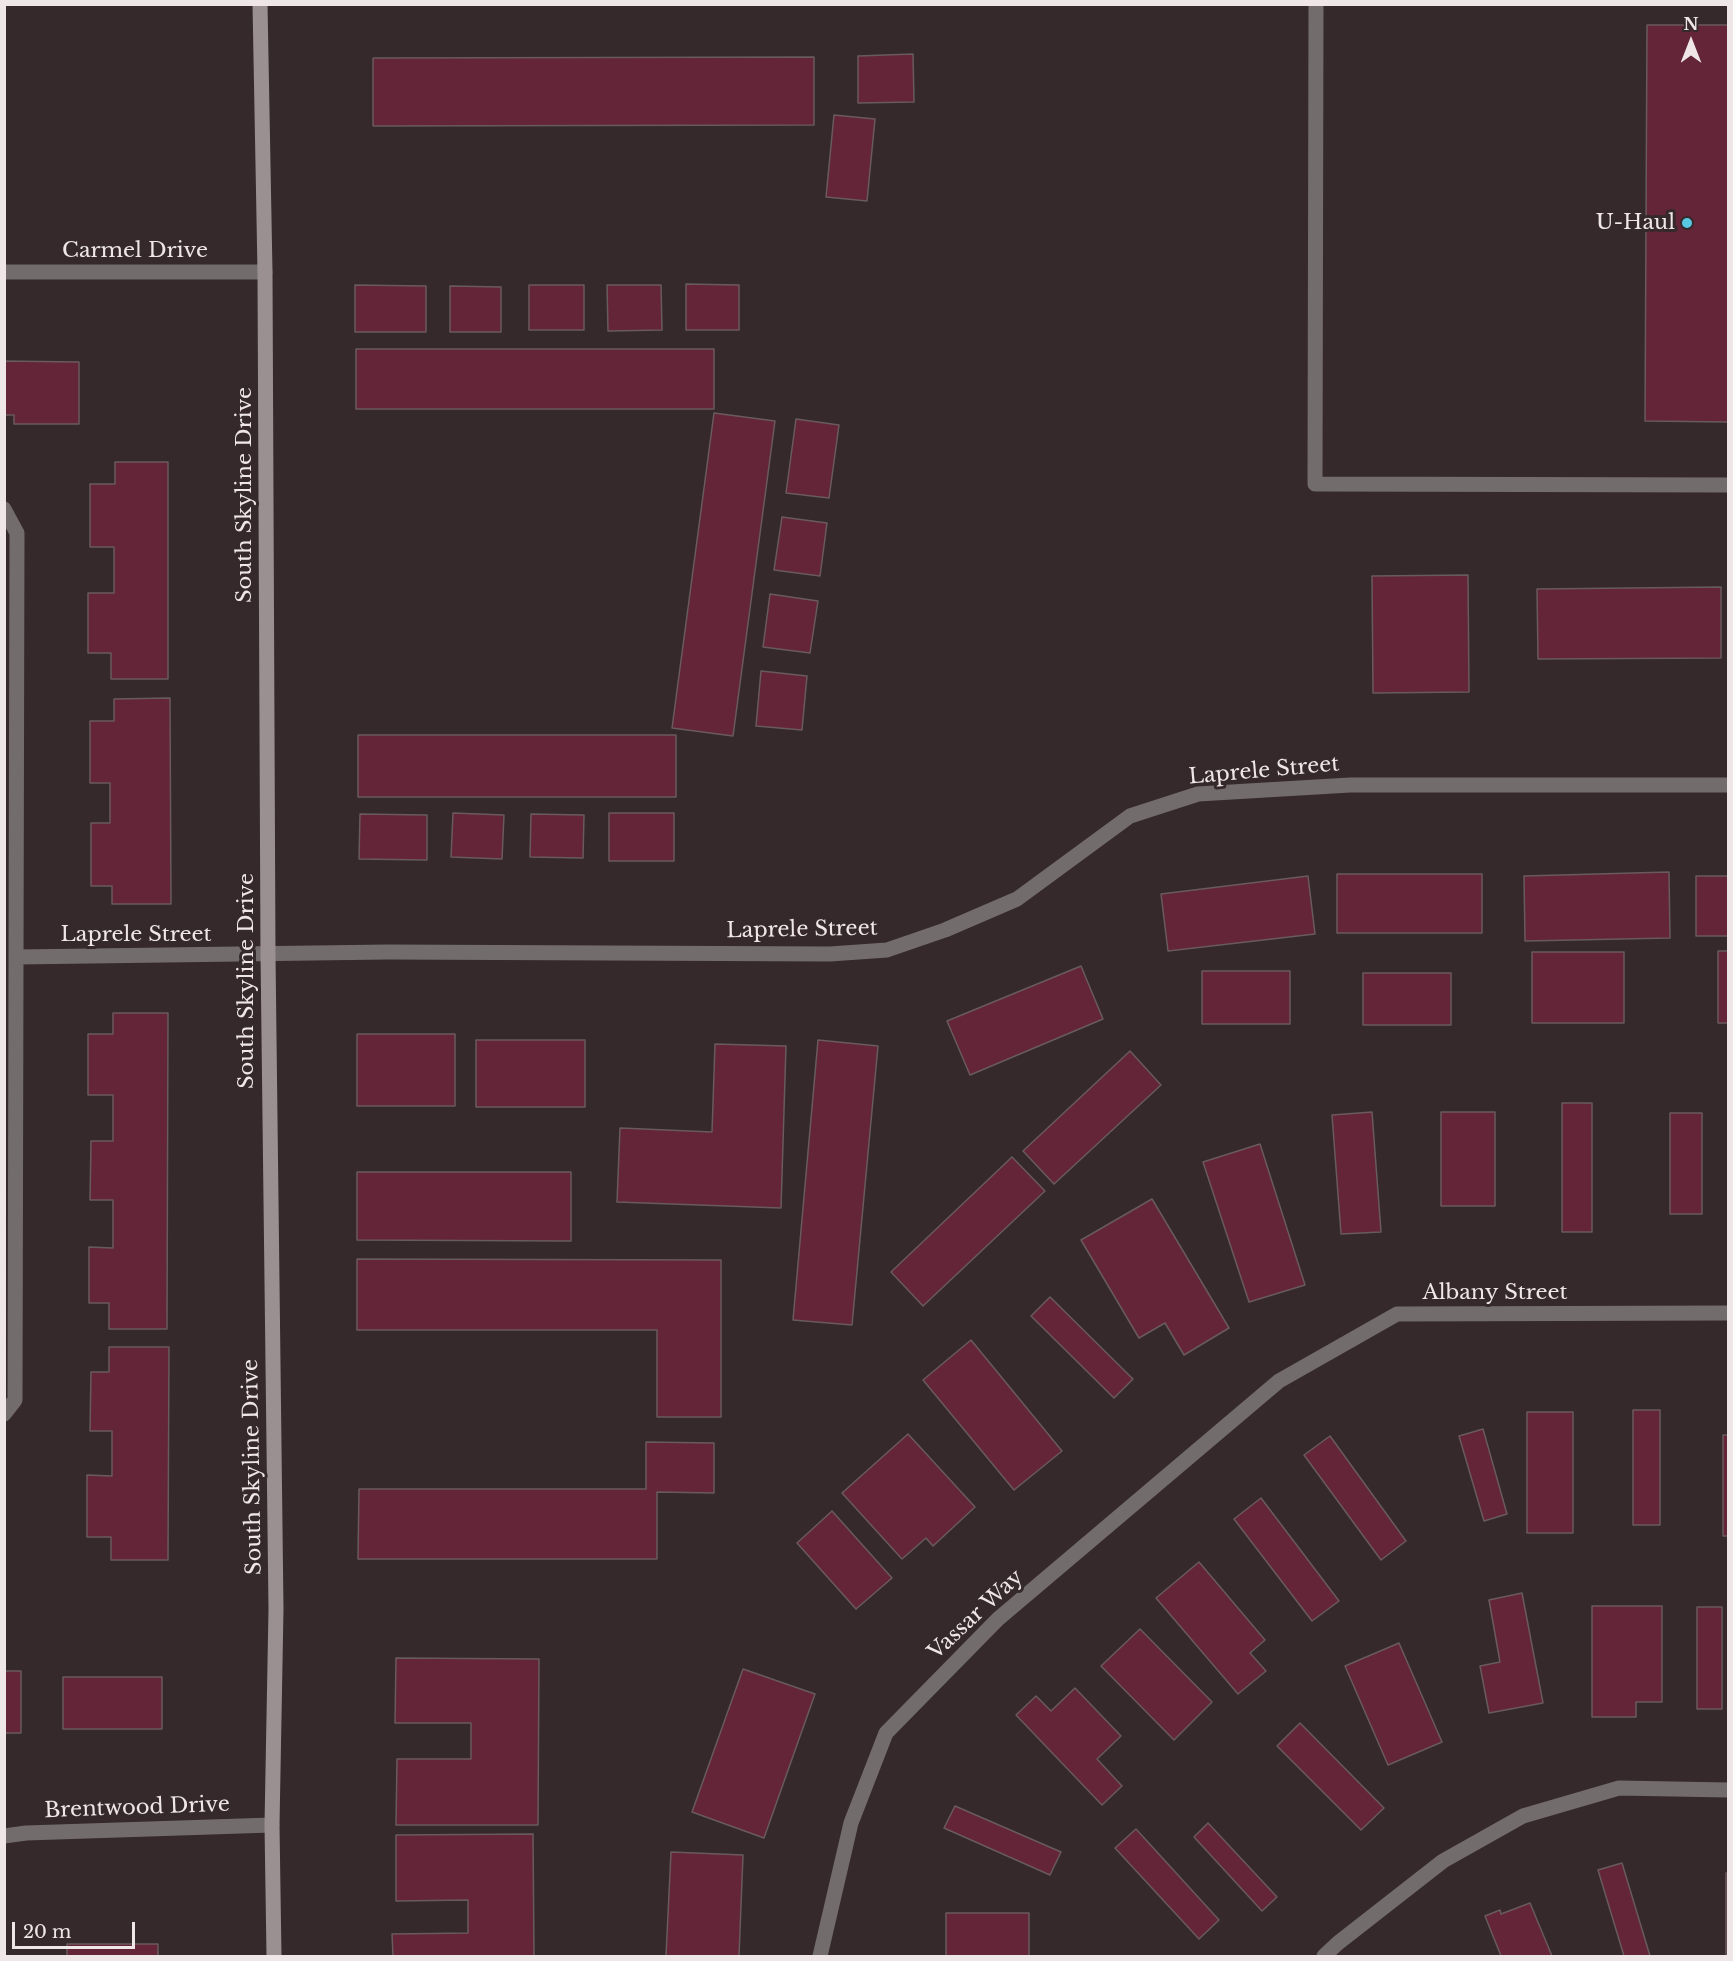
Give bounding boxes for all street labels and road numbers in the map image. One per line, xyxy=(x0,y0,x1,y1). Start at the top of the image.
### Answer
street label: Carmel Drive xyxy=(62,238,208,264)
street label: South Skyline Drive xyxy=(232,387,258,603)
street label: Laprele Street xyxy=(1188,752,1340,790)
street label: South Skyline Drive xyxy=(234,873,260,1089)
street label: Laprele Street xyxy=(726,916,878,944)
street label: Laprele Street xyxy=(60,922,212,948)
street label: Albany Street xyxy=(1422,1280,1568,1306)
street label: South Skyline Drive xyxy=(239,1359,267,1575)
street label: Vassar Way xyxy=(923,1565,1029,1665)
street label: Brentwood Drive xyxy=(44,1792,230,1824)

